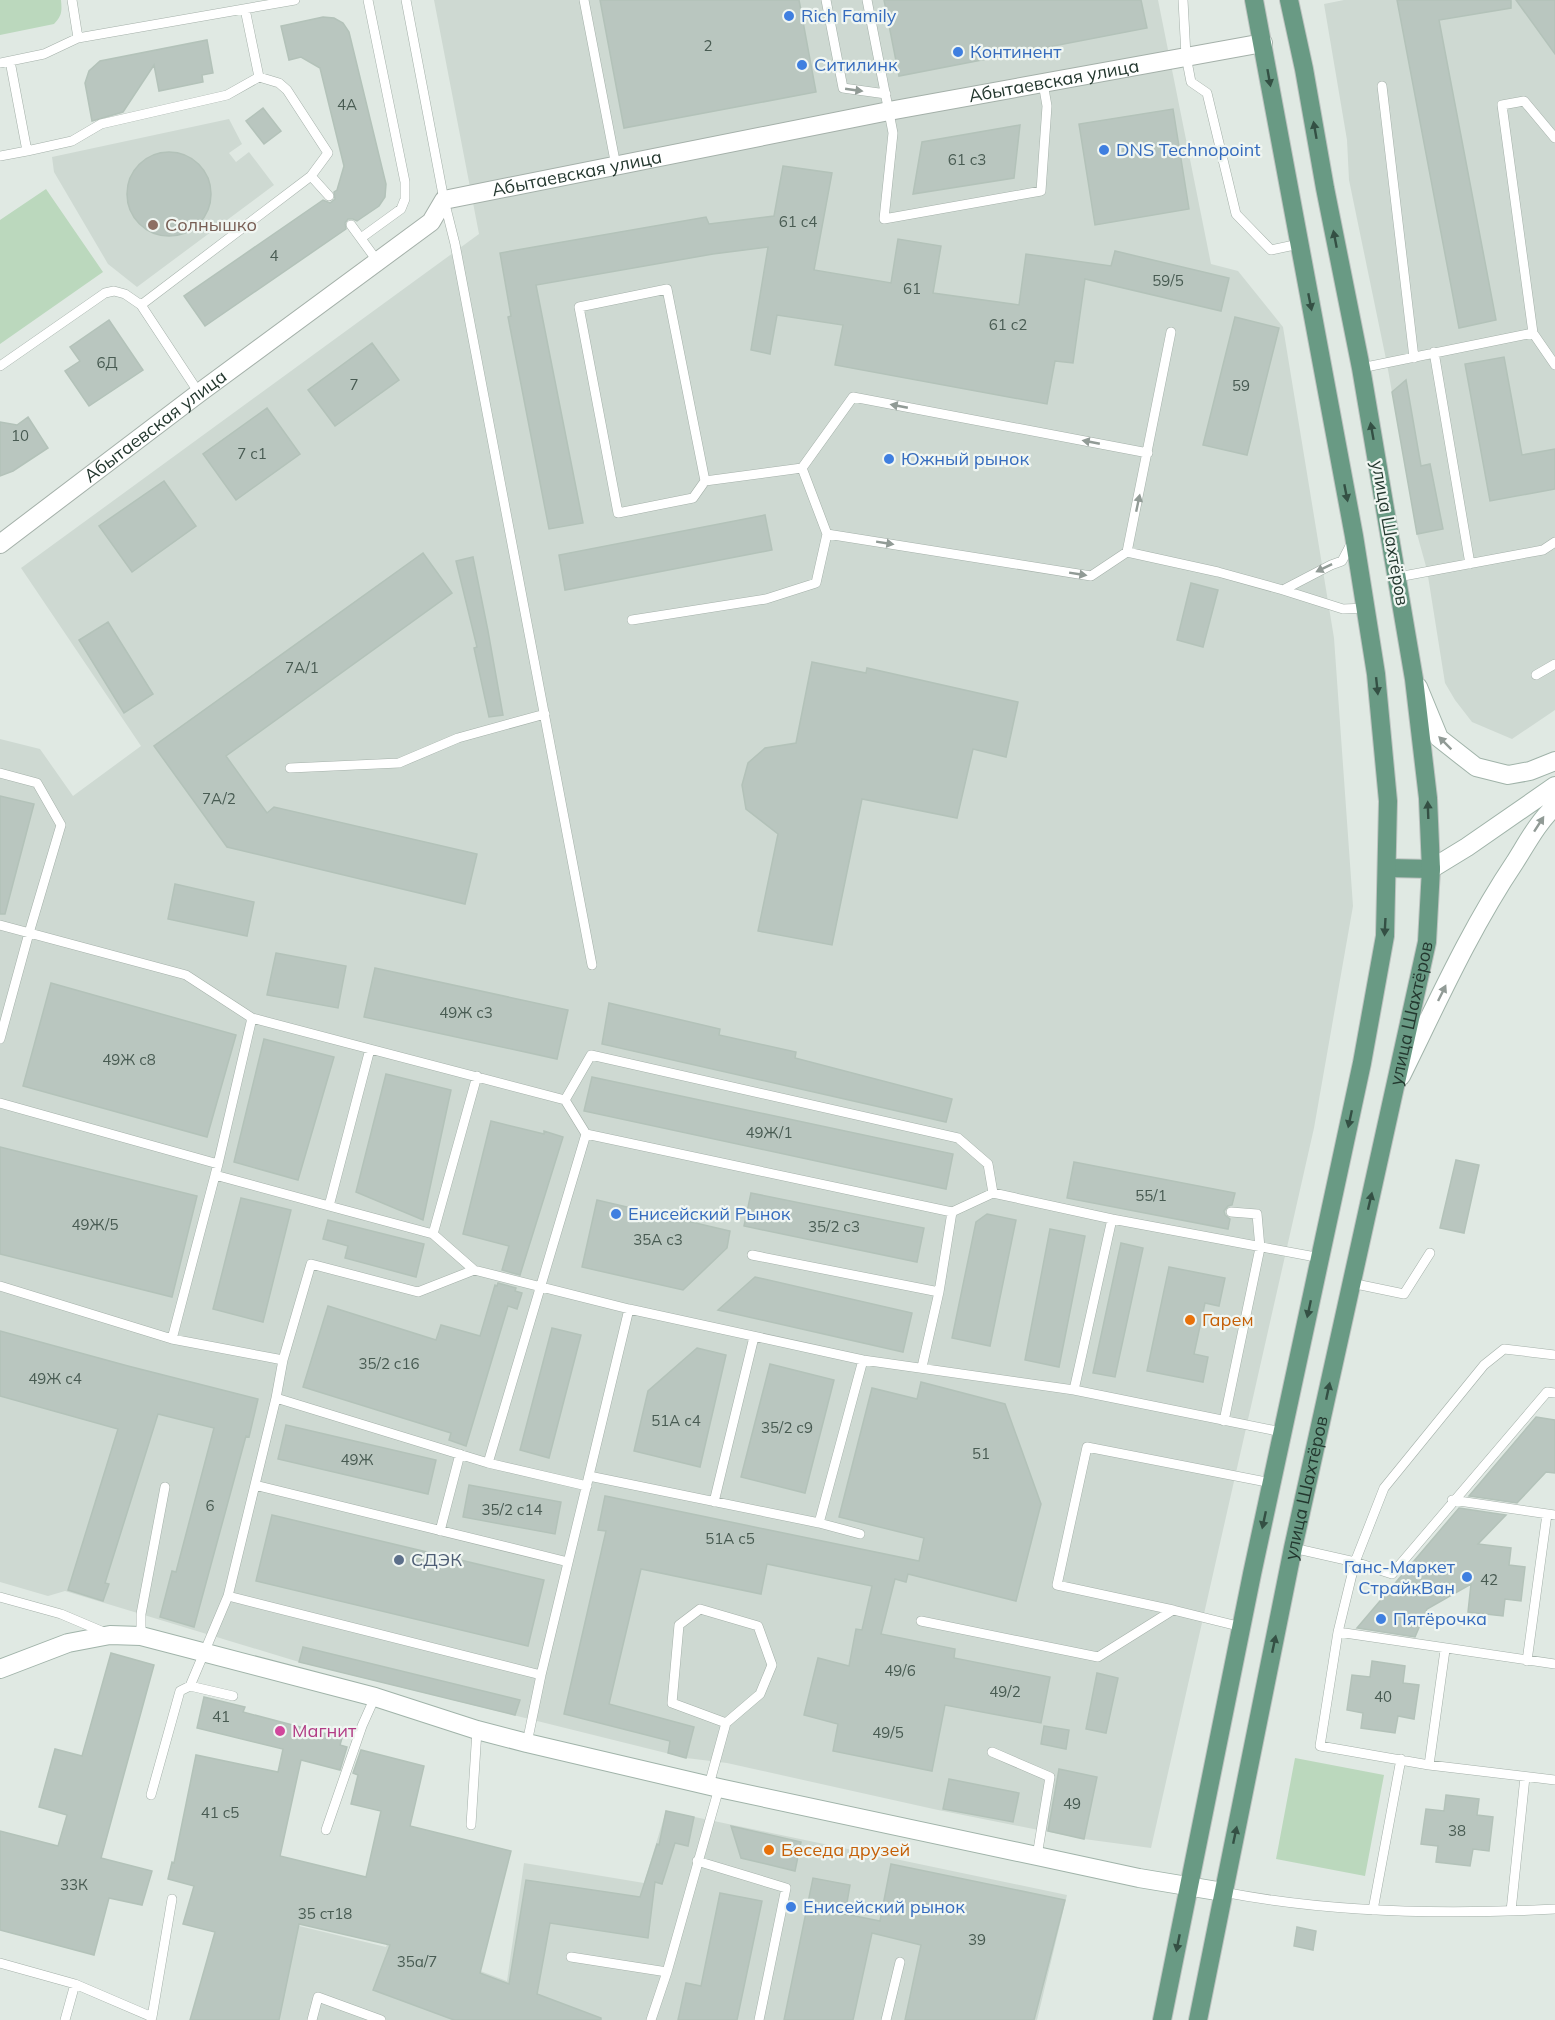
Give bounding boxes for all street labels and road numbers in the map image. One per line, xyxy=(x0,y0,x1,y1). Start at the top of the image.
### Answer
street label: Абытаевская улица xyxy=(967,54,1141,107)
street label: Абытаевская улица xyxy=(490,145,664,201)
street label: Абытаевская улица xyxy=(79,365,231,487)
street label: улица Шахтёров xyxy=(1366,459,1415,607)
street label: улица Шахтёров xyxy=(1384,939,1438,1088)
street label: улица Шахтёров xyxy=(1279,1414,1333,1562)

